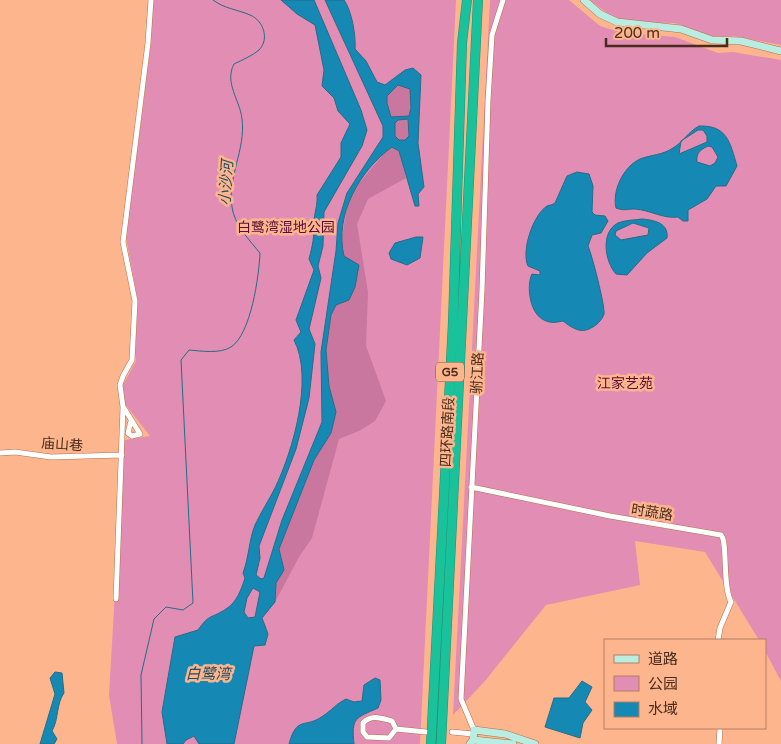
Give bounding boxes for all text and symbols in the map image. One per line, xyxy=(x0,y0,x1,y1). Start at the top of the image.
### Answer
scale bar xyxy=(606,15,727,47)
text: 200 m xyxy=(614,24,660,42)
water label: 小沙河 xyxy=(215,157,237,206)
park label: 白鹭湾湿地公园 xyxy=(237,219,335,236)
street label: 驸江路 xyxy=(468,352,487,394)
road number: G5 xyxy=(436,362,464,382)
park label: 江家艺苑 xyxy=(597,375,653,392)
street label: 四环路南段 xyxy=(437,397,458,467)
street label: 庙山巷 xyxy=(40,435,84,454)
street label: 时蔬路 xyxy=(630,501,674,524)
legend xyxy=(604,639,766,729)
text: 道路 xyxy=(648,650,678,668)
water label: 白鹭湾 xyxy=(185,665,233,683)
text: 公园 xyxy=(648,675,678,693)
text: 水域 xyxy=(648,700,678,718)

